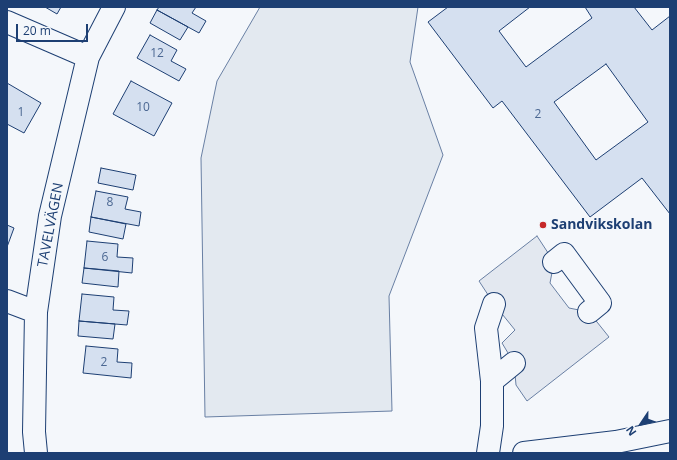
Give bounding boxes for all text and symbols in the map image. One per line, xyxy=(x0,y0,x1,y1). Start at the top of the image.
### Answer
scale bar xyxy=(18,16,90,42)
text: 20 m xyxy=(23,22,51,39)
house number: 12 xyxy=(150,47,164,61)
house number: 10 xyxy=(136,101,150,115)
house number: 1 xyxy=(18,106,24,120)
house number: 2 xyxy=(535,108,541,122)
street label: TAVELVÄGEN xyxy=(35,181,67,269)
house number: 8 xyxy=(107,196,113,210)
place label: Sandvikskolan xyxy=(551,217,652,233)
marker: Sandvikskolan xyxy=(538,220,548,230)
house number: 6 xyxy=(102,251,108,265)
house number: 2 xyxy=(101,356,107,370)
north arrow xyxy=(621,404,661,444)
text: N xyxy=(622,423,639,439)

